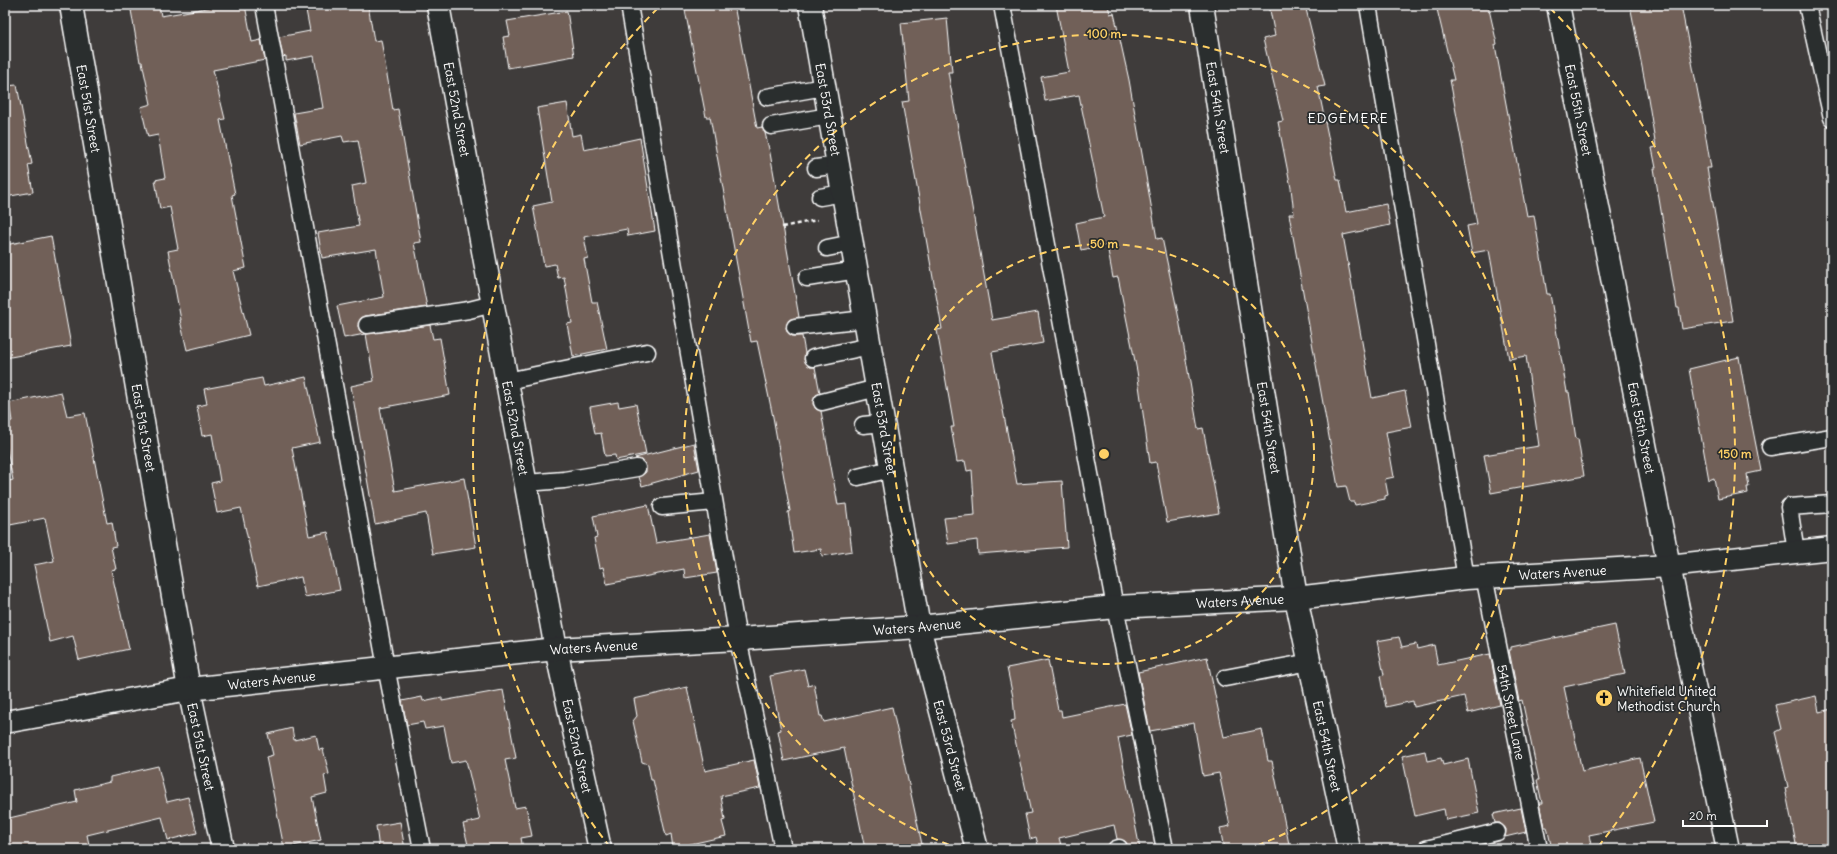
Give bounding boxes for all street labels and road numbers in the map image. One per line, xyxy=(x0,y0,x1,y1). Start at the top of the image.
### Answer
street label: East 54th Street xyxy=(1203,60,1234,156)
street label: East 52nd Street xyxy=(440,61,474,159)
street label: East 53rd Street xyxy=(812,62,845,158)
street label: East 51st Street xyxy=(73,63,105,154)
street label: East 55th Street xyxy=(1561,63,1596,158)
street label: East 52nd Street xyxy=(498,379,533,477)
street label: East 54th Street xyxy=(1253,380,1285,476)
street label: East 53rd Street xyxy=(868,381,901,477)
street label: East 55th Street xyxy=(1624,381,1659,476)
street label: East 51st Street xyxy=(128,382,160,474)
street label: Waters Avenue xyxy=(1518,561,1607,583)
street label: Waters Avenue xyxy=(1196,590,1284,611)
street label: Waters Avenue xyxy=(873,614,962,639)
street label: Waters Avenue xyxy=(549,636,638,658)
street label: 54th Street Lane xyxy=(1494,663,1529,761)
street label: Waters Avenue xyxy=(227,667,316,693)
street label: East 52nd Street xyxy=(559,697,596,795)
street label: East 53rd Street xyxy=(930,698,970,794)
street label: East 54th Street xyxy=(1309,699,1345,794)
street label: East 51st Street xyxy=(184,701,219,793)

